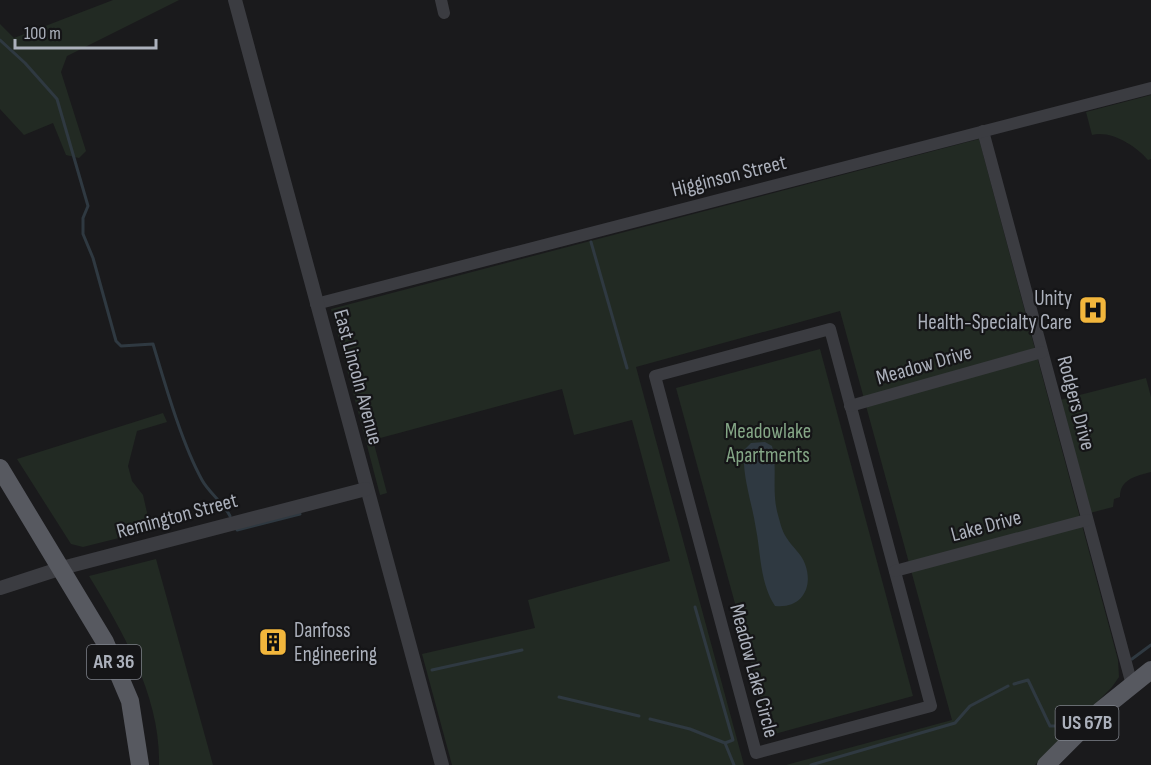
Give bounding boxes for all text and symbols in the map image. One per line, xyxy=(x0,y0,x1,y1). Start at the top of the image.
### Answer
scale bar xyxy=(15,12,156,50)
text: 100 m xyxy=(24,23,61,44)
street label: Higginson Street xyxy=(669,150,789,202)
place label: Unity Health-Specialty Care xyxy=(918,286,1072,335)
hospital icon: Unity Health-Specialty Care xyxy=(1077,294,1109,326)
street label: East Lincoln Avenue xyxy=(328,307,388,447)
street label: Meadow Drive xyxy=(873,339,975,391)
street label: Rodgers Drive xyxy=(1051,353,1101,453)
park label: Meadowlake Apartments xyxy=(725,419,811,468)
street label: Remington Street xyxy=(114,488,240,544)
street label: Lake Drive xyxy=(948,505,1024,547)
street label: Meadow Lake Circle xyxy=(724,601,784,741)
place label: Danfoss Engineering xyxy=(294,618,377,667)
building icon: Danfoss Engineering xyxy=(257,626,289,658)
road number: AR 36 xyxy=(87,645,141,679)
road number: US 67B xyxy=(1056,706,1118,740)

